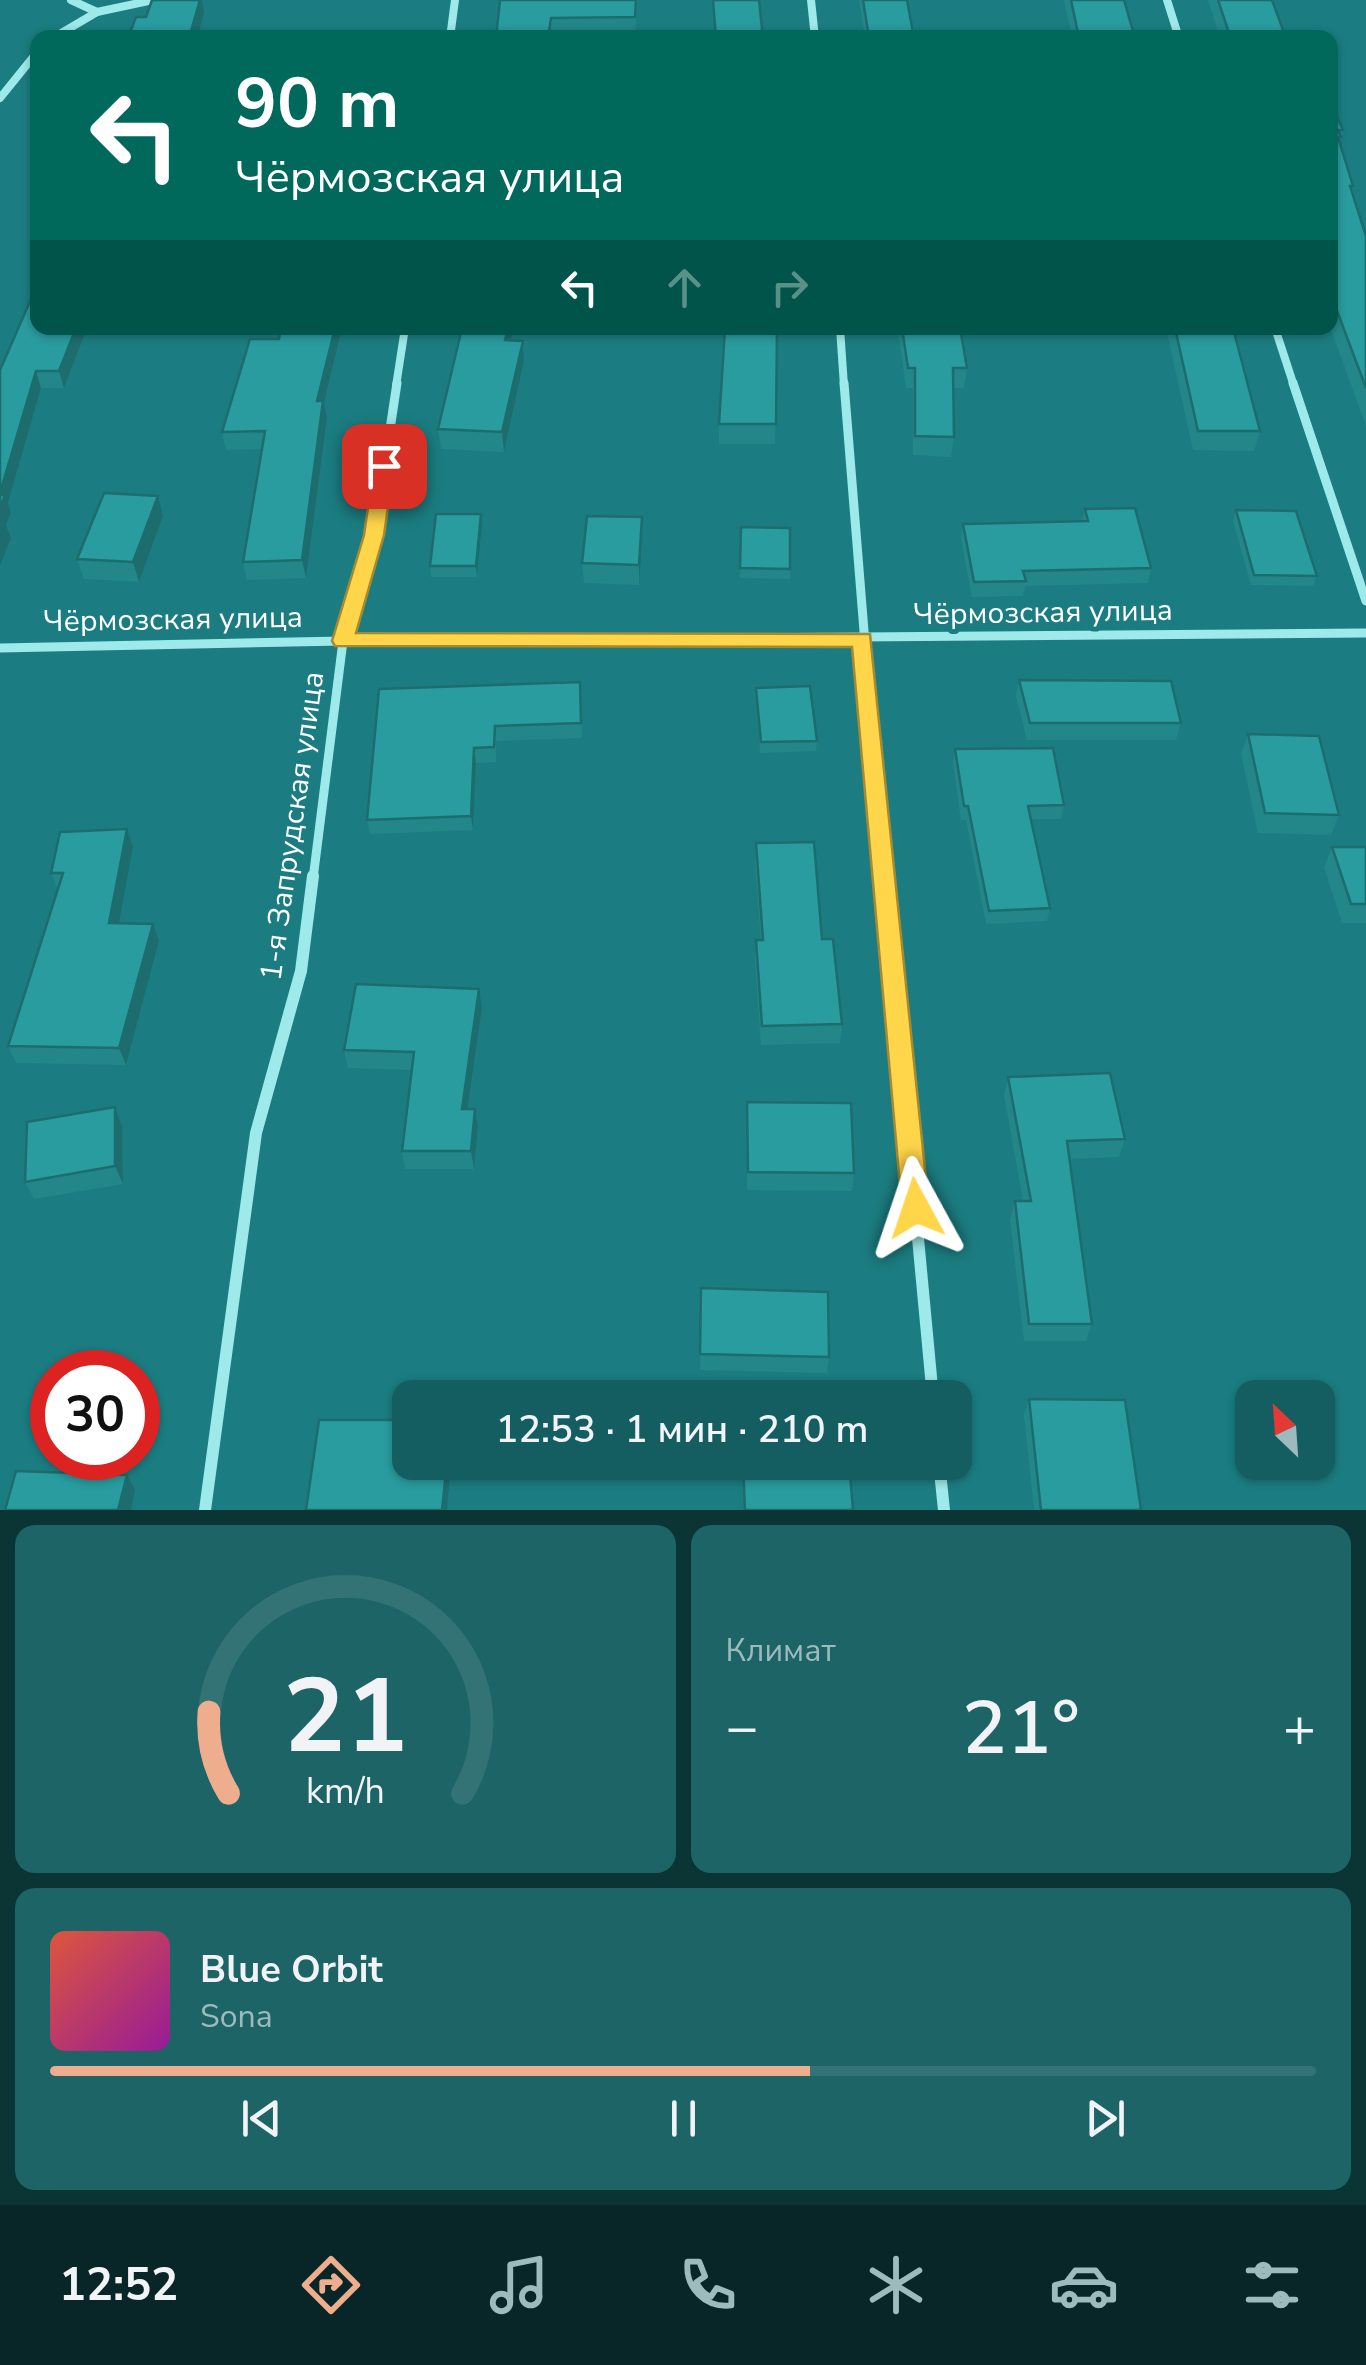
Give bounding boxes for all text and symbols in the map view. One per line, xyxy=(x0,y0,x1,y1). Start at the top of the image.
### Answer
text: 90 m xyxy=(235,56,399,152)
icon: left xyxy=(70,70,200,200)
text: Чёрмозская улица xyxy=(235,147,625,208)
icon: left xyxy=(552,260,607,315)
icon: ahead xyxy=(657,260,712,315)
icon: right xyxy=(762,260,817,315)
pin xyxy=(342,424,427,509)
icon: arrive xyxy=(357,439,412,494)
street label: Чёрмозская улица xyxy=(913,590,1173,635)
street label: Чёрмозская улица xyxy=(43,597,303,642)
street label: 1-я Запрудская улица xyxy=(250,669,334,983)
position arrow xyxy=(864,1156,968,1260)
speed limit sign: 30 xyxy=(30,1350,160,1480)
north arrow xyxy=(1235,1380,1335,1480)
map controls xyxy=(1235,1380,1335,1480)
text: 12:53 · 1 мин · 210 m xyxy=(496,1404,868,1455)
text: Климат xyxy=(726,1629,836,1672)
text: 21 xyxy=(283,1646,408,1788)
text: 21° xyxy=(962,1677,1080,1779)
text: − xyxy=(726,1690,759,1765)
text: + xyxy=(1283,1690,1316,1765)
text: km/h xyxy=(306,1767,385,1816)
text: Blue Orbit xyxy=(200,1944,383,1995)
text: Sona xyxy=(200,1995,273,2038)
icon: previous xyxy=(234,2091,289,2146)
icon: pause xyxy=(656,2091,711,2146)
icon: next xyxy=(1078,2091,1133,2146)
icon: directions xyxy=(296,2250,366,2320)
icon: music xyxy=(484,2250,554,2320)
icon: phone xyxy=(673,2250,743,2320)
icon: climate xyxy=(861,2250,931,2320)
icon: car xyxy=(1049,2250,1119,2320)
icon: filters xyxy=(1237,2250,1307,2320)
text: 12:52 xyxy=(59,2255,178,2316)

